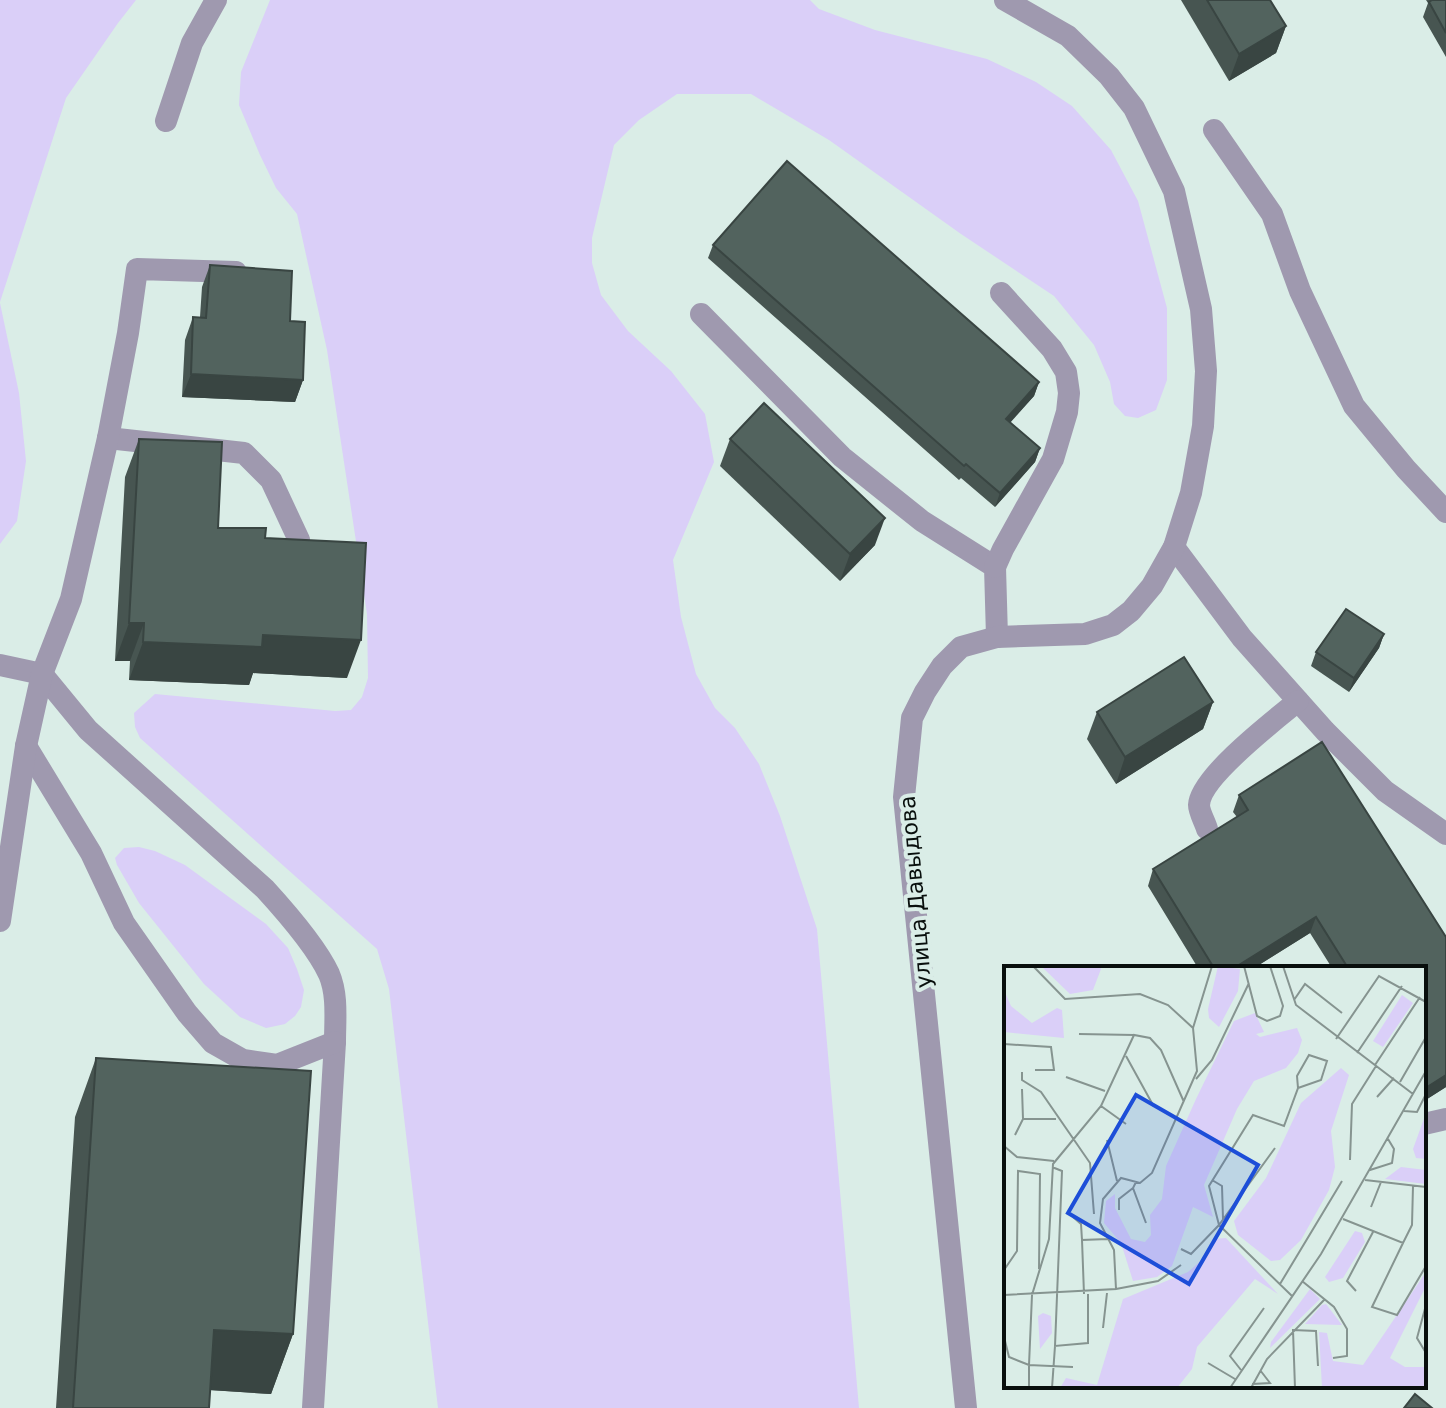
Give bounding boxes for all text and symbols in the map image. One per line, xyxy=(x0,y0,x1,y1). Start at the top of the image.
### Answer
street label: улица Давыдова xyxy=(895,795,936,989)
inset map xyxy=(1004,966,1426,1388)

